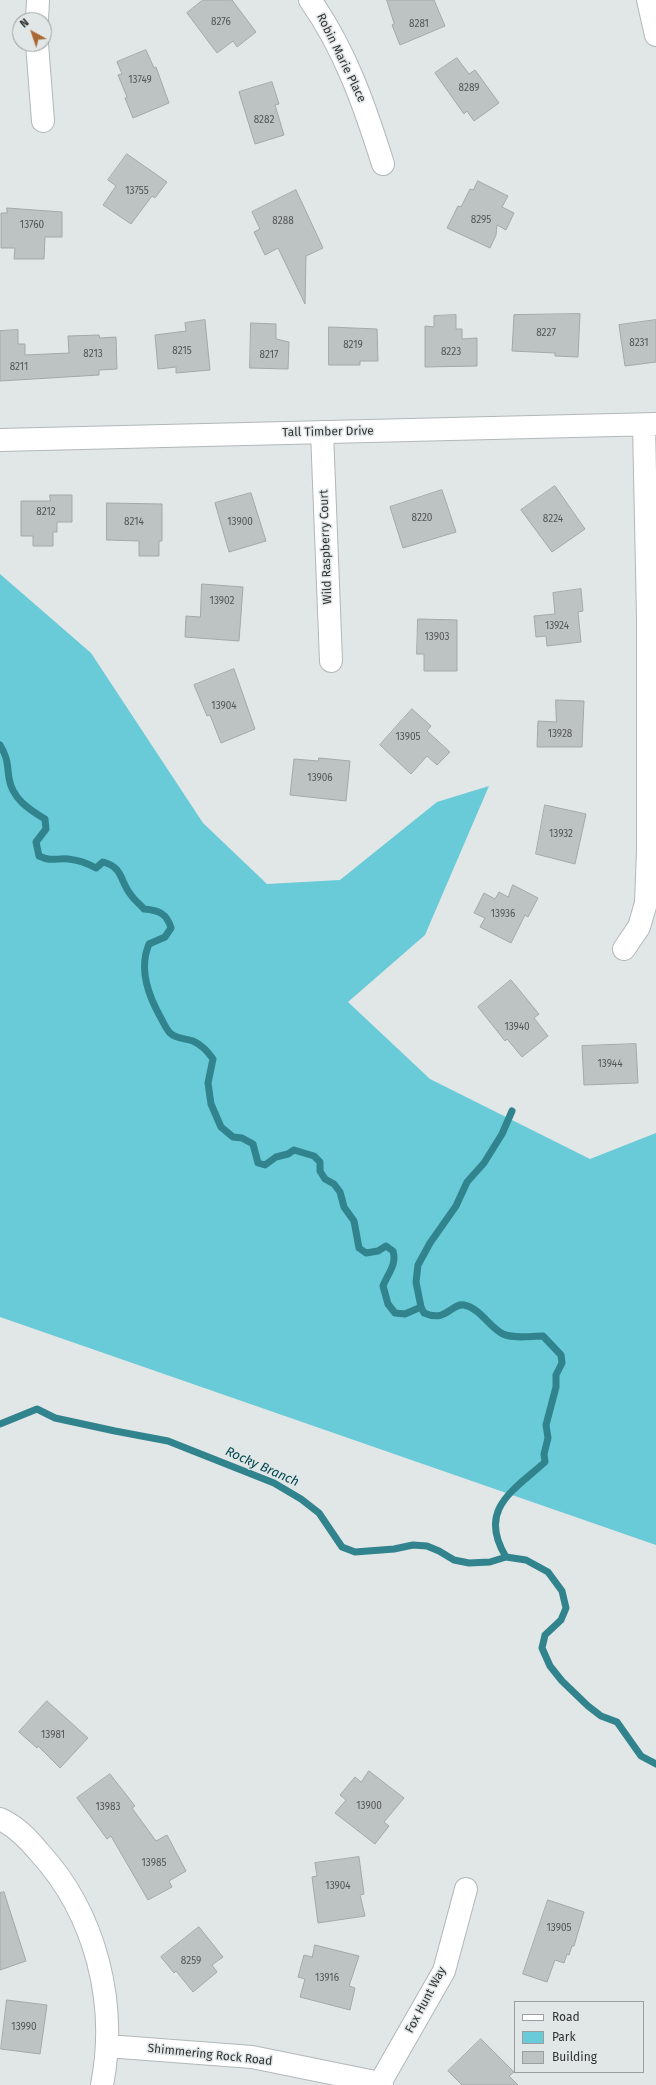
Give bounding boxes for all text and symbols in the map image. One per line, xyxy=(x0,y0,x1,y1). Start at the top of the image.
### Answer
street label: Robin Marie Place xyxy=(313,11,369,105)
north arrow xyxy=(12,12,52,52)
text: N xyxy=(18,16,32,31)
house number: 8276 xyxy=(211,16,231,28)
house number: 8281 xyxy=(409,18,429,30)
house number: 13749 xyxy=(128,74,152,86)
house number: 8289 xyxy=(459,82,479,94)
house number: 8282 xyxy=(254,114,274,126)
house number: 13755 xyxy=(125,185,149,197)
house number: 8295 xyxy=(471,214,491,226)
house number: 8288 xyxy=(272,215,294,227)
house number: 13760 xyxy=(20,219,44,231)
house number: 8227 xyxy=(536,327,556,339)
house number: 8231 xyxy=(629,337,649,349)
house number: 8219 xyxy=(343,339,363,351)
house number: 8215 xyxy=(172,345,192,357)
house number: 8223 xyxy=(441,346,461,358)
house number: 8213 xyxy=(83,348,103,360)
house number: 8217 xyxy=(260,349,278,361)
house number: 8211 xyxy=(10,361,28,373)
street label: Tall Timber Drive xyxy=(282,424,374,440)
street label: Wild Raspberry Court xyxy=(317,489,335,605)
house number: 8212 xyxy=(36,506,56,518)
house number: 8220 xyxy=(412,512,432,524)
house number: 8224 xyxy=(543,513,563,525)
house number: 8214 xyxy=(124,516,144,528)
house number: 13900 xyxy=(227,516,253,528)
house number: 13902 xyxy=(210,595,234,607)
house number: 13924 xyxy=(545,620,569,632)
house number: 13903 xyxy=(425,631,449,643)
house number: 13904 xyxy=(211,700,237,712)
house number: 13928 xyxy=(548,728,572,740)
house number: 13905 xyxy=(395,731,421,743)
house number: 13906 xyxy=(307,772,333,784)
house number: 13932 xyxy=(549,828,573,840)
house number: 13936 xyxy=(491,908,515,920)
house number: 13940 xyxy=(504,1021,530,1033)
house number: 13944 xyxy=(598,1058,622,1070)
water label: Rocky Branch xyxy=(223,1444,301,1490)
house number: 13981 xyxy=(41,1729,65,1741)
house number: 13900 xyxy=(356,1800,382,1812)
house number: 13983 xyxy=(96,1801,120,1813)
house number: 13985 xyxy=(142,1857,166,1869)
house number: 13904 xyxy=(325,1880,351,1892)
house number: 13905 xyxy=(546,1922,572,1934)
house number: 8259 xyxy=(181,1955,201,1967)
street label: Fox Hunt Way xyxy=(403,1964,449,2036)
house number: 13916 xyxy=(315,1972,339,1984)
legend xyxy=(514,2001,644,2073)
text: Road xyxy=(552,2010,580,2024)
house number: 13990 xyxy=(11,2021,37,2033)
text: Park xyxy=(552,2030,576,2044)
street label: Shimmering Rock Road xyxy=(147,2041,273,2069)
text: Building xyxy=(552,2050,597,2064)

